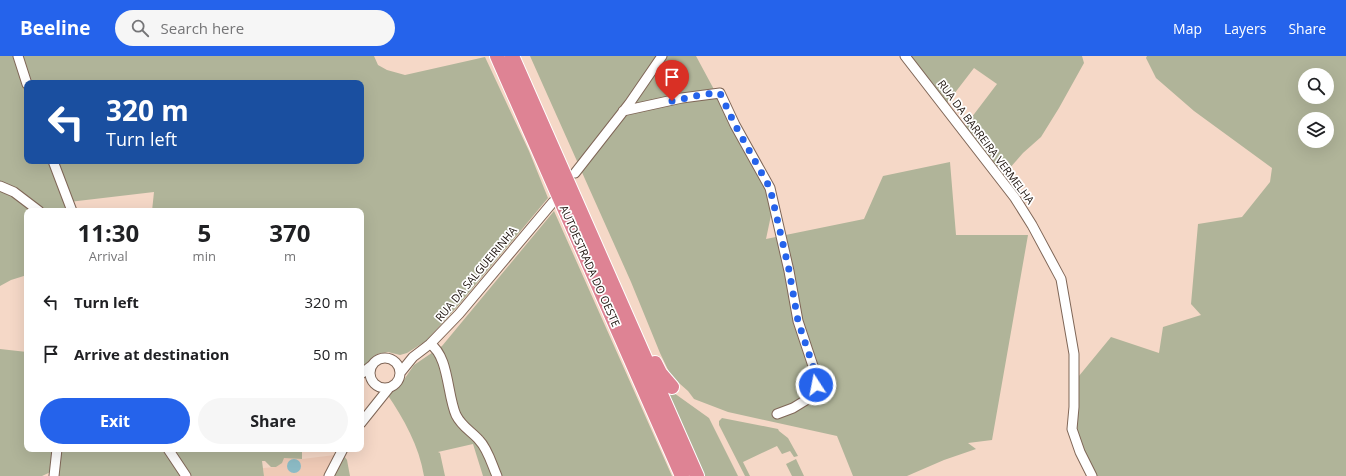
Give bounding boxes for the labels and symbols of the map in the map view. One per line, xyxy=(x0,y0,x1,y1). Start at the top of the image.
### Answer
pin xyxy=(655,60,689,101)
street label: RUA DA BARREIRA VERMELHA xyxy=(935,76,1038,207)
street label: AUTOESTRADA DO OESTE xyxy=(557,203,624,329)
street label: RUA DA SALGUEIRINHA xyxy=(431,223,520,324)
position arrow xyxy=(795,364,837,406)

